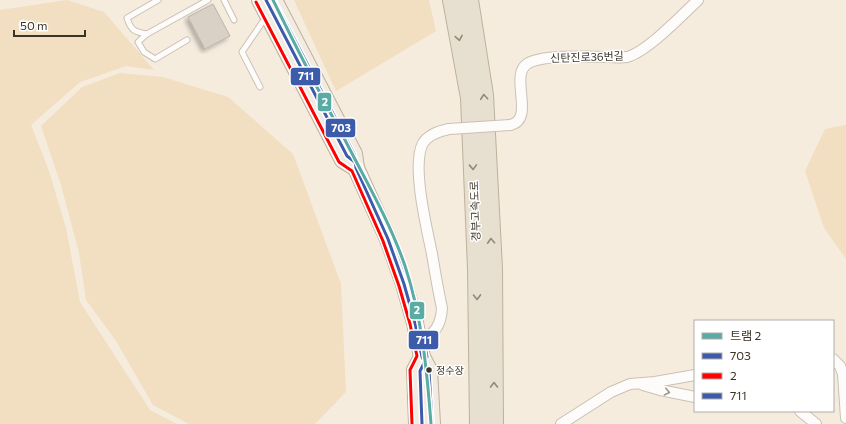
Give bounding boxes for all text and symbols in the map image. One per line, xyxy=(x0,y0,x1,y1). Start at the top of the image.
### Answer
scale bar xyxy=(14,12,85,38)
text: 50 m xyxy=(20,18,48,32)
one-way arrow xyxy=(455,35,463,41)
street label: 신탄진로36번길 xyxy=(550,49,624,64)
line badge: 711 xyxy=(290,67,321,86)
text: 711 xyxy=(298,69,314,82)
line badge: 2 xyxy=(317,92,332,112)
one-way arrow xyxy=(480,94,489,100)
text: 2 xyxy=(322,95,328,108)
line badge: 703 xyxy=(325,118,356,138)
text: 703 xyxy=(331,121,351,134)
one-way arrow xyxy=(469,164,477,170)
street label: 경부고속도로 xyxy=(467,180,482,242)
one-way arrow xyxy=(487,238,496,244)
one-way arrow xyxy=(473,294,481,300)
line badge: 2 xyxy=(409,301,425,320)
text: 2 xyxy=(414,303,420,316)
legend xyxy=(694,320,834,412)
text: 트램 2 xyxy=(730,328,761,342)
line badge: 711 xyxy=(408,330,439,350)
text: 711 xyxy=(416,333,432,346)
text: 703 xyxy=(730,348,751,362)
place label: 정수장 xyxy=(436,364,464,376)
marker: 정수장 xyxy=(424,365,434,375)
text: 2 xyxy=(730,368,737,382)
one-way arrow xyxy=(490,382,498,388)
one-way arrow xyxy=(664,387,670,395)
text: 711 xyxy=(730,388,747,402)

